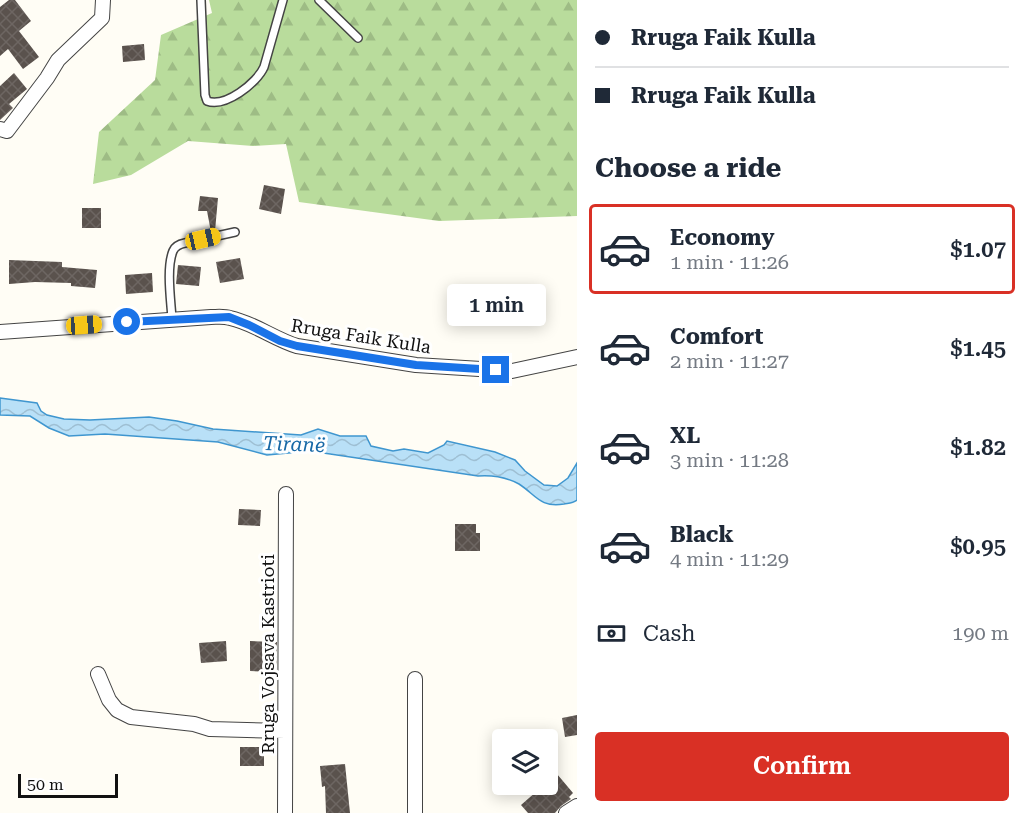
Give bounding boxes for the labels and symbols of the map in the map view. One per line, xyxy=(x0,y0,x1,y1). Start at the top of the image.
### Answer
car xyxy=(183,226,223,252)
callout: 1 min xyxy=(446,283,546,325)
route start xyxy=(113,308,140,335)
car xyxy=(65,315,103,335)
street label: Rruga Faik Kulla xyxy=(290,315,433,357)
route end xyxy=(482,356,509,383)
water label: Tiranë xyxy=(263,431,325,457)
street label: Rruga Vojsava Kastrioti xyxy=(257,554,278,754)
scale bar xyxy=(18,771,118,798)

